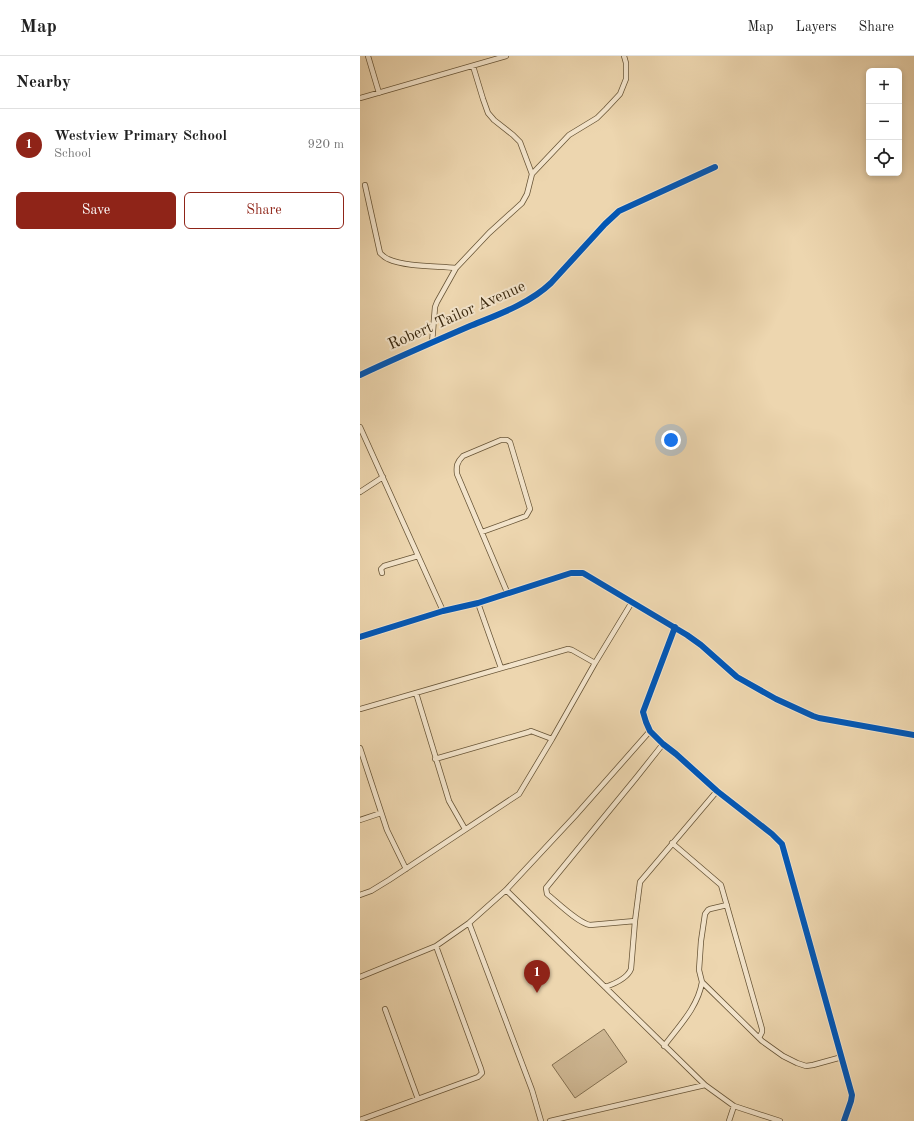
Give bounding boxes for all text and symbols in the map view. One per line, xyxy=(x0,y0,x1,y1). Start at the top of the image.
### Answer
text: Map xyxy=(20,18,57,37)
text: Map xyxy=(748,20,774,34)
text: Layers xyxy=(796,20,837,34)
text: Share xyxy=(859,20,894,34)
map controls xyxy=(866,68,902,176)
button: + xyxy=(866,68,902,104)
text: Nearby xyxy=(16,74,71,91)
button: − xyxy=(866,104,902,140)
text: Westview Primary School xyxy=(54,129,227,144)
text: 1 xyxy=(25,138,33,151)
text: 920 m xyxy=(307,138,344,151)
button: locate xyxy=(866,140,902,176)
text: School xyxy=(54,147,91,160)
button: Save xyxy=(16,192,176,229)
button: Share xyxy=(184,192,344,229)
street label: Robert Tailor Avenue xyxy=(386,278,528,354)
your location xyxy=(661,430,681,450)
pin: 1 xyxy=(524,960,550,993)

